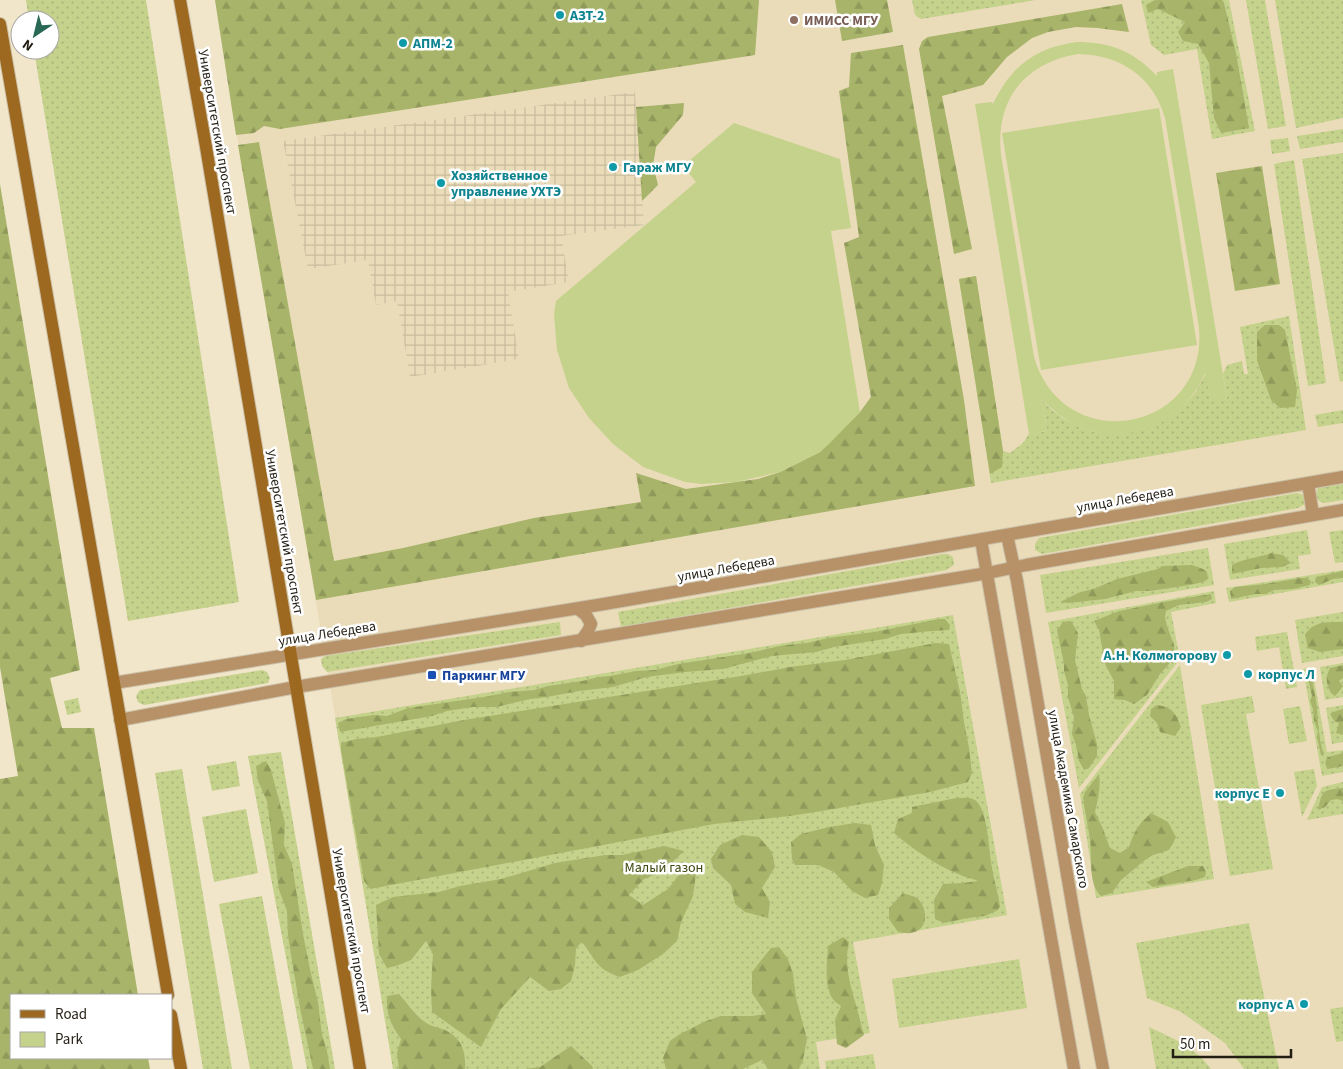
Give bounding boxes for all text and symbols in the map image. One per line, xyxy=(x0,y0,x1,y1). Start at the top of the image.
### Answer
place label: АЗТ-2 xyxy=(569,6,604,26)
marker: АЗТ-2 xyxy=(554,9,566,21)
north arrow xyxy=(10,10,60,60)
place label: ИМИСС МГУ xyxy=(804,11,878,31)
marker: ИМИСС МГУ xyxy=(788,14,800,26)
text: N xyxy=(19,34,38,56)
place label: АПМ-2 xyxy=(412,34,453,54)
marker: АПМ-2 xyxy=(397,37,409,49)
street label: Университетский проспект xyxy=(193,48,241,217)
place label: Гараж МГУ xyxy=(623,158,691,178)
marker: Гараж МГУ xyxy=(607,161,619,173)
place label: Хозяйственное управление УХТЭ xyxy=(451,166,561,202)
marker: Хозяйственное управление УХТЭ xyxy=(435,177,447,189)
street label: Университетский проспект xyxy=(260,448,308,617)
street label: улица Лебедева xyxy=(1075,482,1175,518)
street label: улица Лебедева xyxy=(676,551,776,587)
street label: улица Лебедева xyxy=(277,616,377,652)
place label: А.Н. Колмогорову xyxy=(1102,646,1218,666)
marker: А.Н. Колмогорову xyxy=(1221,649,1233,661)
place label: корпус Л xyxy=(1258,665,1315,685)
place label: Паркинг МГУ xyxy=(442,666,525,686)
marker: корпус Л xyxy=(1242,668,1254,680)
marker: Паркинг МГУ xyxy=(426,669,438,681)
street label: улица Академика Самарского xyxy=(1042,708,1094,890)
place label: корпус Е xyxy=(1215,784,1270,804)
marker: корпус Е xyxy=(1274,787,1286,799)
street label: Университетский проспект xyxy=(327,847,375,1016)
park label: Малый газон xyxy=(625,858,704,878)
legend xyxy=(10,994,172,1059)
place label: корпус А xyxy=(1238,995,1295,1015)
marker: корпус А xyxy=(1298,998,1310,1010)
text: Road xyxy=(55,1004,87,1025)
scale bar xyxy=(1173,1026,1290,1058)
text: Park xyxy=(55,1029,84,1050)
text: 50 m xyxy=(1180,1034,1210,1055)

